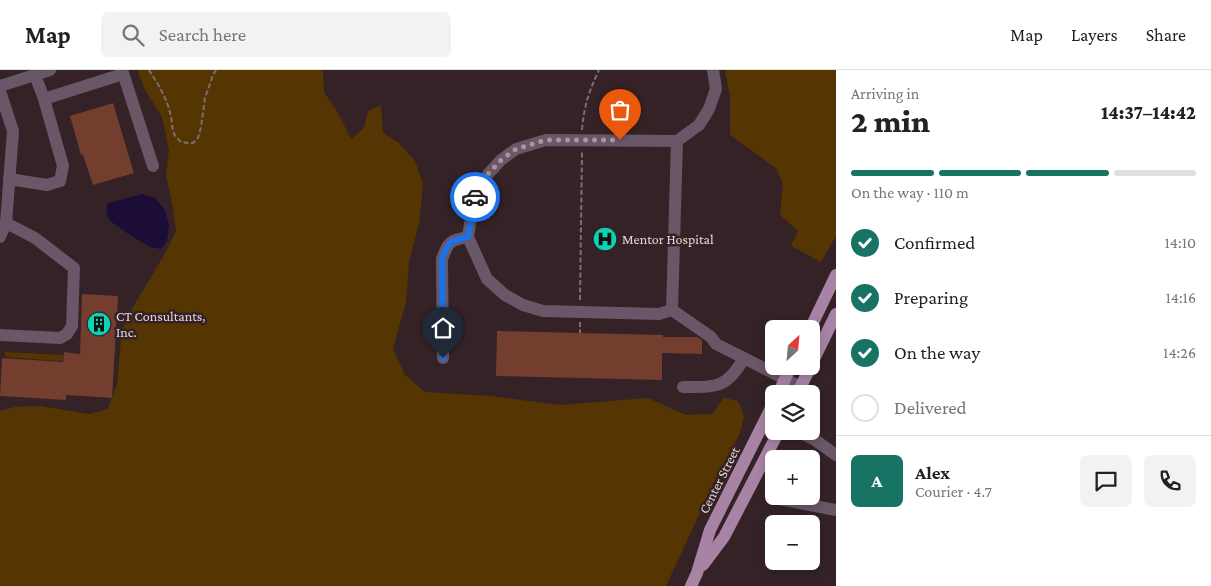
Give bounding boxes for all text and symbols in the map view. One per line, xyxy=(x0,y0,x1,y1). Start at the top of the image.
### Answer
search box xyxy=(101,12,451,57)
text: Map xyxy=(25,21,71,48)
icon: search xyxy=(119,21,147,49)
text: Search here xyxy=(159,24,246,45)
text: Map xyxy=(1010,25,1043,45)
text: Layers xyxy=(1071,25,1118,45)
text: Share xyxy=(1146,25,1186,45)
text: Arriving in xyxy=(851,85,919,102)
pin xyxy=(599,89,641,140)
icon: bag xyxy=(606,96,634,124)
text: 14:37–14:42 xyxy=(1101,102,1196,123)
text: 2 min xyxy=(851,103,930,139)
courier xyxy=(450,172,500,222)
icon: car xyxy=(461,183,489,211)
text: On the way · 110 m xyxy=(851,184,969,201)
hospital icon: Mentor Hospital xyxy=(592,226,618,252)
icon: check xyxy=(851,229,879,257)
place label: Mentor Hospital xyxy=(622,231,714,247)
text: Confirmed xyxy=(894,232,975,253)
text: 14:10 xyxy=(1165,234,1196,251)
icon: check xyxy=(851,284,879,312)
text: Preparing xyxy=(894,287,968,308)
text: 14:16 xyxy=(1165,289,1196,306)
pin xyxy=(422,307,464,358)
place label: CT Consultants, Inc. xyxy=(116,308,205,340)
building icon: CT Consultants, Inc. xyxy=(86,311,112,337)
icon: home xyxy=(429,314,457,342)
north arrow xyxy=(765,320,820,375)
map controls xyxy=(765,320,820,570)
icon: check xyxy=(851,339,879,367)
text: On the way xyxy=(894,342,980,363)
text: 14:26 xyxy=(1163,344,1196,361)
button: layers xyxy=(765,385,820,440)
text: Delivered xyxy=(894,397,967,418)
street label: Center Street xyxy=(695,444,743,516)
button: + xyxy=(765,450,820,505)
button: chat xyxy=(1080,455,1132,507)
button: phone xyxy=(1144,455,1196,507)
text: Alex xyxy=(915,462,950,483)
text: A xyxy=(871,470,883,491)
text: Courier · 4.7 xyxy=(915,483,992,500)
button: − xyxy=(765,515,820,570)

